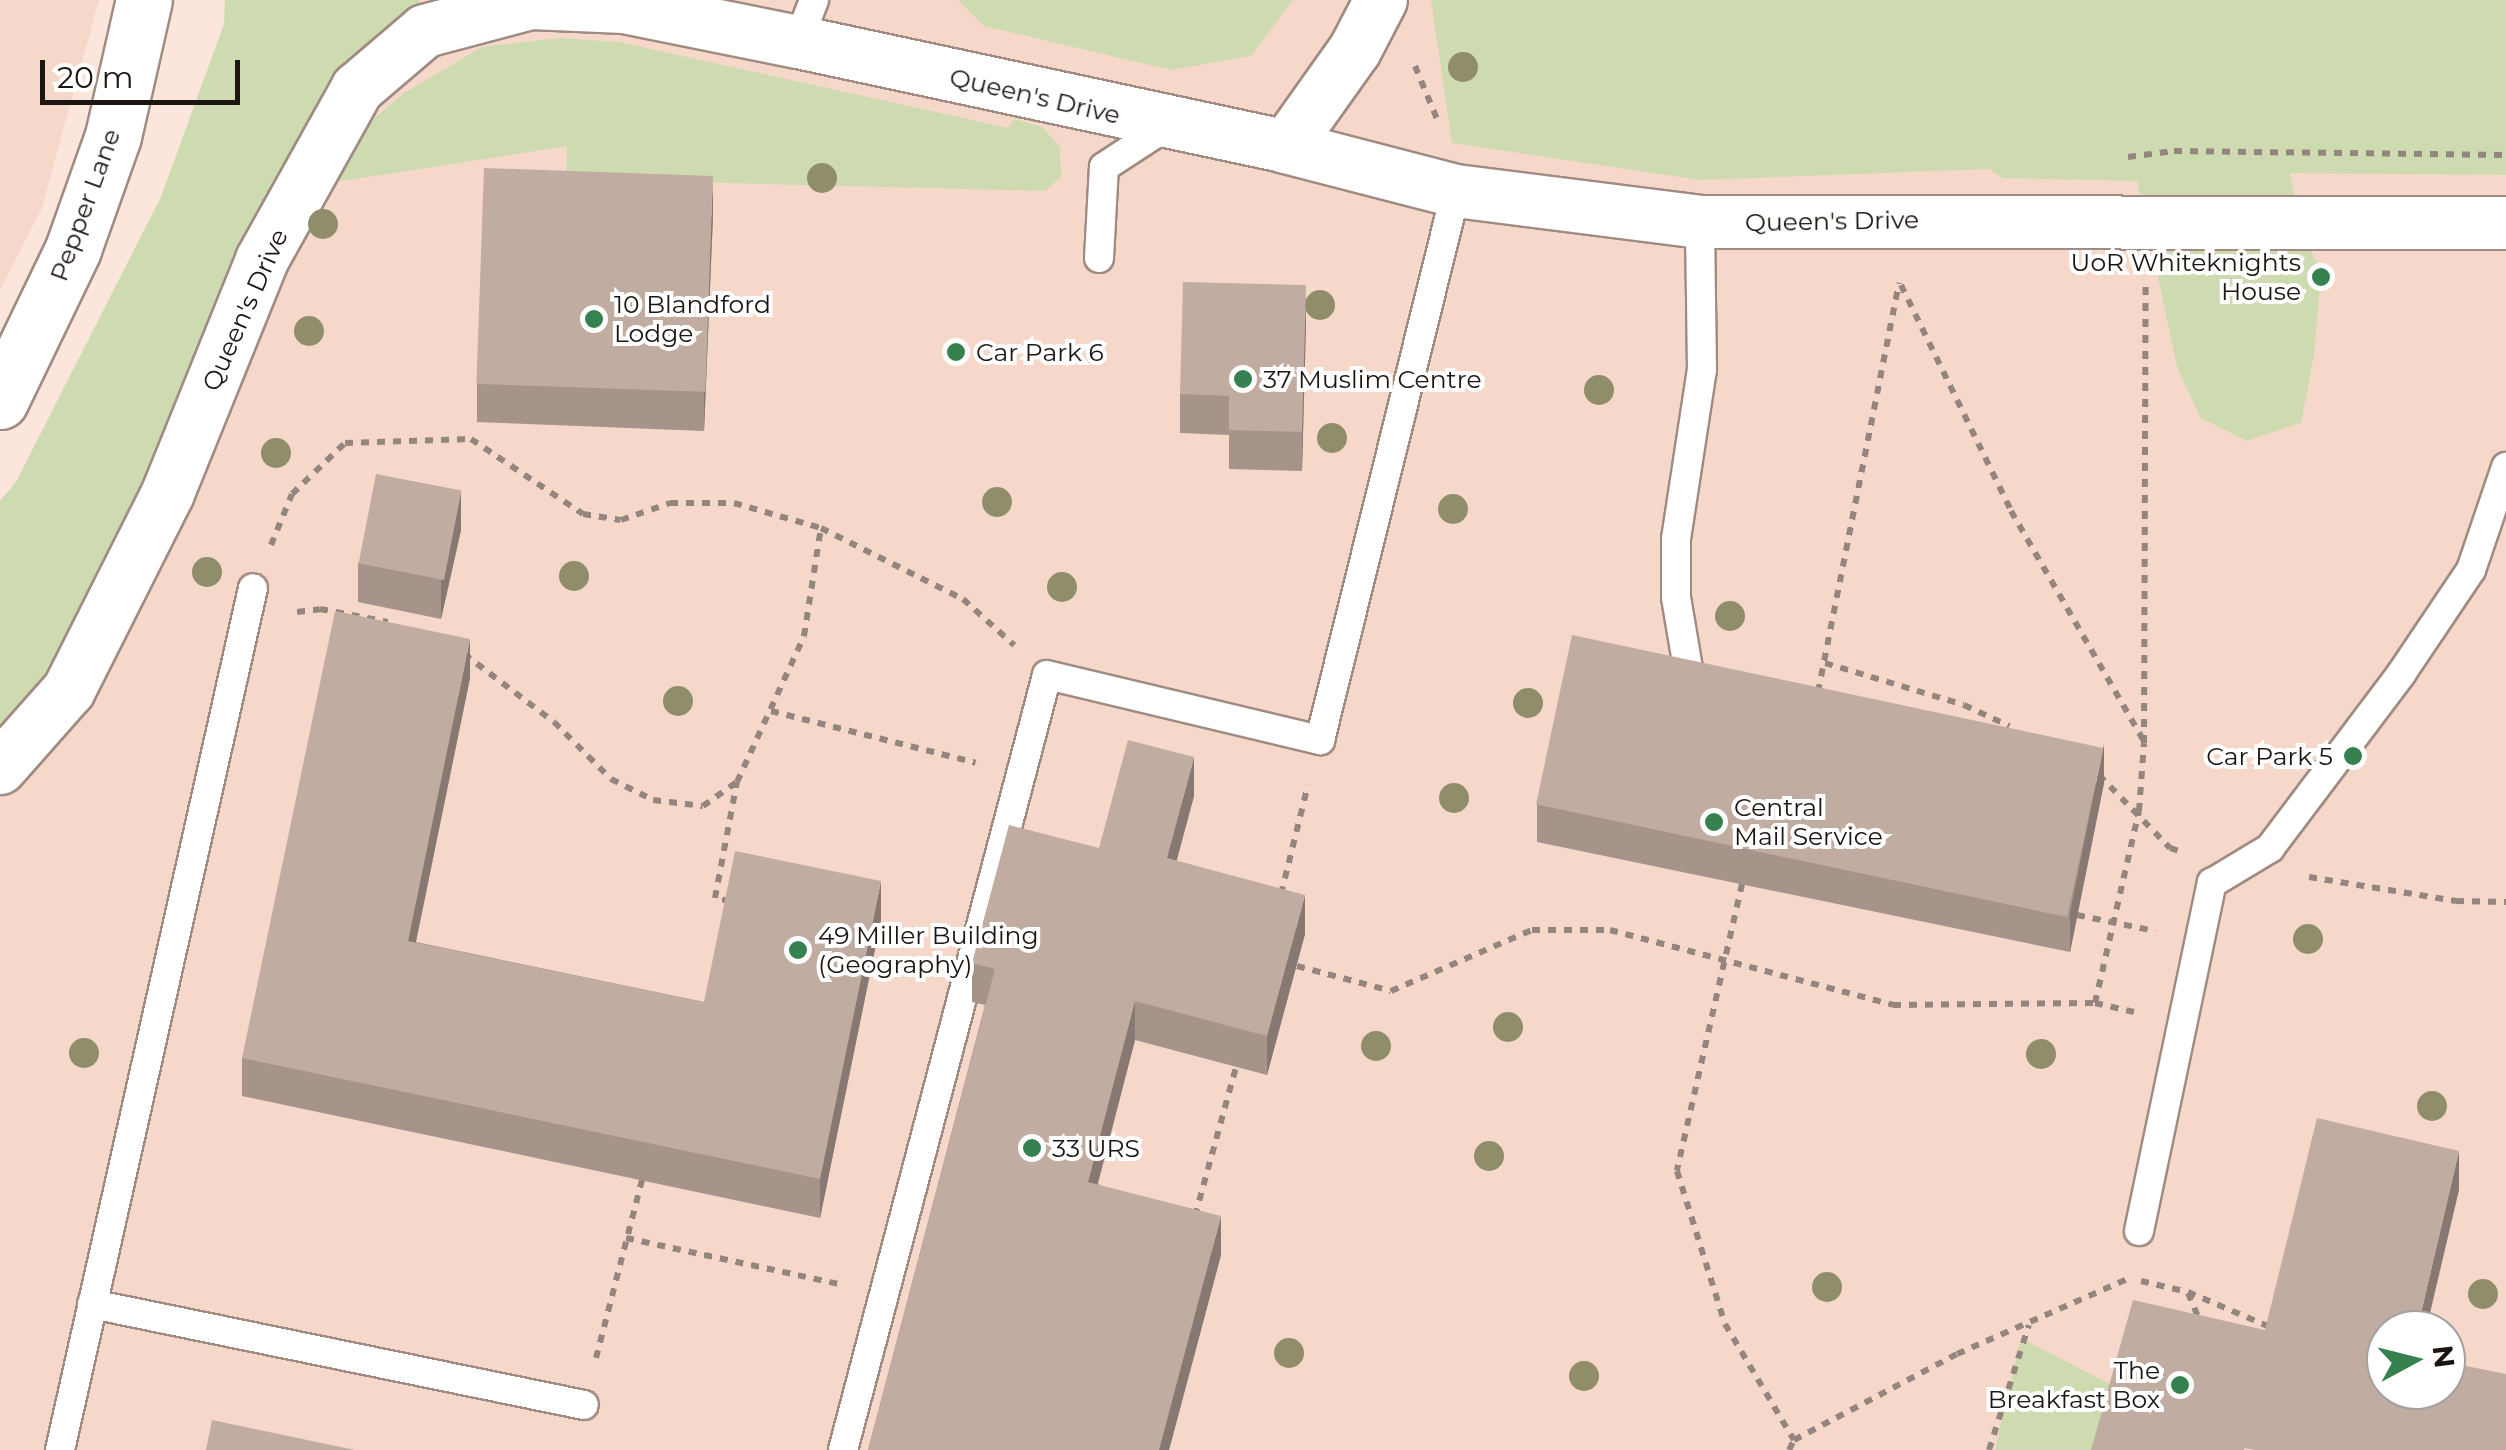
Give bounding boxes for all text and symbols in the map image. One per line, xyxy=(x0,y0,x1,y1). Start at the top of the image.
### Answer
scale bar xyxy=(45,40,245,102)
text: 20 m xyxy=(57,59,134,96)
street label: Queen's Drive xyxy=(947,62,1123,130)
street label: Pepper Lane xyxy=(44,125,126,285)
street label: Queen's Drive xyxy=(1745,204,1919,238)
street label: Queen's Drive xyxy=(196,224,294,396)
place label: UoR Whiteknights House xyxy=(2071,248,2301,307)
marker: UoR Whiteknights House xyxy=(2310,266,2332,288)
place label: 10 Blandford Lodge xyxy=(614,290,771,349)
marker: 10 Blandford Lodge xyxy=(583,308,605,330)
place label: Car Park 6 xyxy=(976,337,1104,367)
marker: Car Park 6 xyxy=(945,341,967,363)
place label: 37 Muslim Centre xyxy=(1263,364,1482,394)
marker: 37 Muslim Centre xyxy=(1232,368,1254,390)
place label: Car Park 5 xyxy=(2206,741,2333,771)
marker: Car Park 5 xyxy=(2342,745,2364,767)
place label: Central Mail Service xyxy=(1734,793,1883,852)
marker: Central Mail Service xyxy=(1703,811,1725,833)
place label: 49 Miller Building (Geography) xyxy=(818,921,1039,980)
marker: 49 Miller Building (Geography) xyxy=(787,939,809,961)
place label: 33 URS xyxy=(1052,1133,1140,1163)
marker: 33 URS xyxy=(1021,1137,1043,1159)
north arrow xyxy=(2366,1310,2466,1410)
text: N xyxy=(2426,1343,2462,1370)
place label: The Breakfast Box xyxy=(1988,1356,2160,1415)
marker: The Breakfast Box xyxy=(2169,1374,2191,1396)

